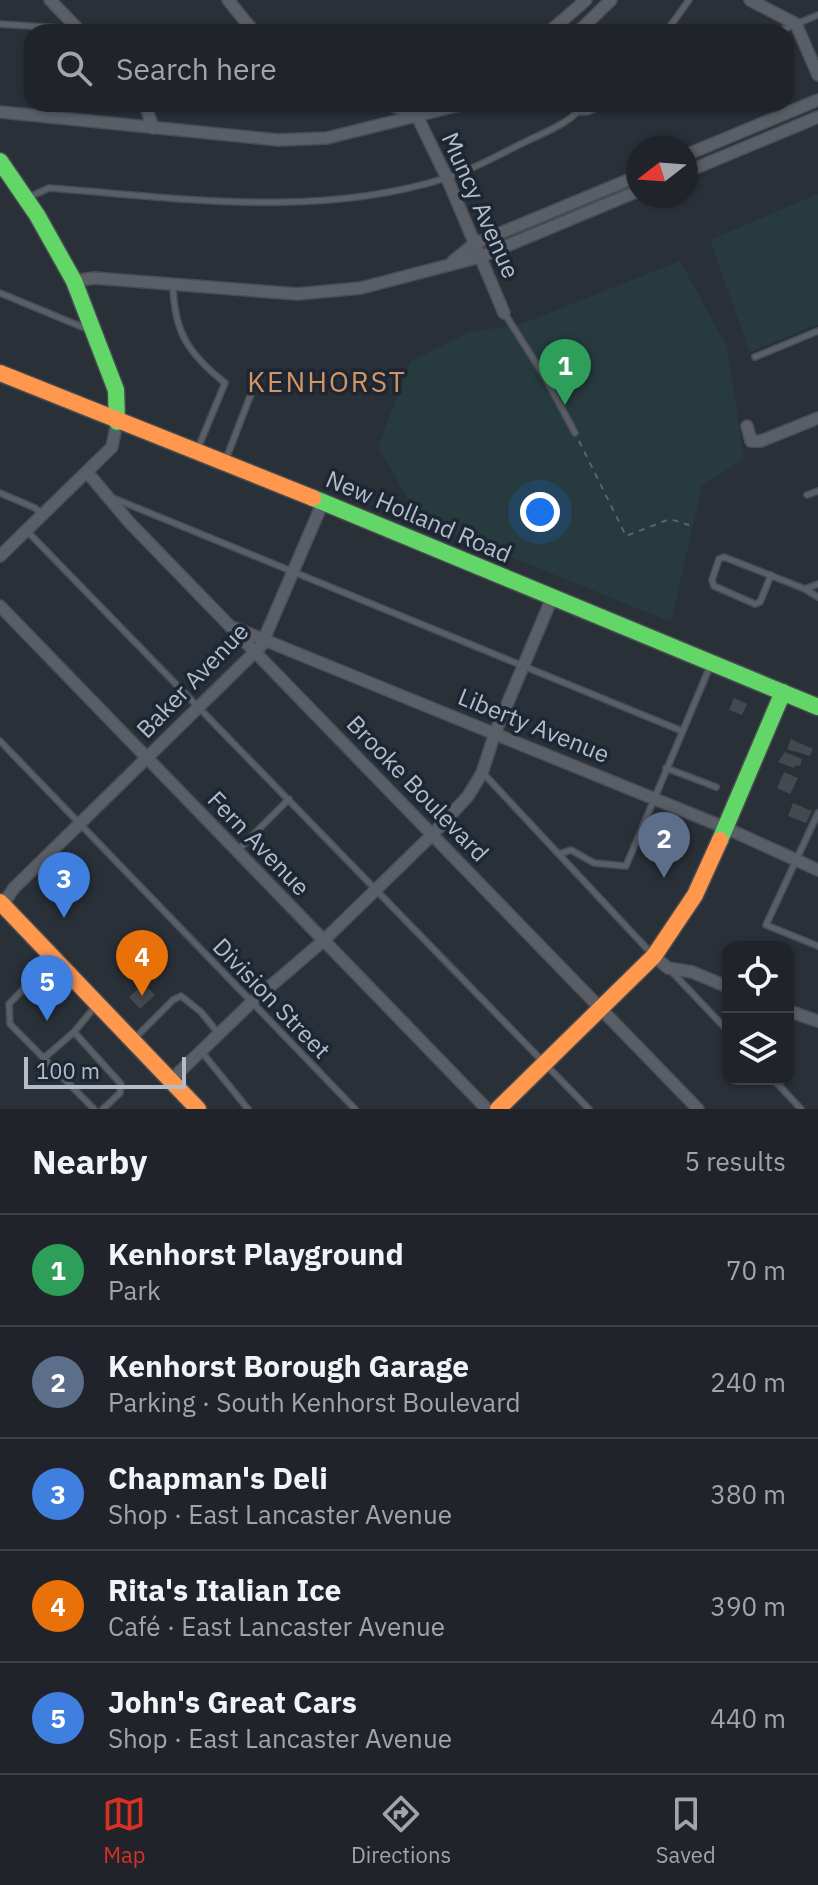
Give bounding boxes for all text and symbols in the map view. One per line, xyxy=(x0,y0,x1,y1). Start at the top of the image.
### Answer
search box xyxy=(24,24,794,112)
icon: search xyxy=(52,46,96,90)
text: Search here xyxy=(116,49,277,88)
street label: Muncy Avenue xyxy=(435,127,527,283)
north arrow xyxy=(626,136,698,208)
pin: 1 xyxy=(539,339,591,405)
district label: KENHORST xyxy=(247,363,407,400)
street label: New Holland Road xyxy=(321,462,517,570)
your location xyxy=(520,492,560,532)
street label: Baker Avenue xyxy=(129,615,255,745)
street label: Liberty Avenue xyxy=(454,680,614,770)
street label: Brooke Boulevard xyxy=(340,708,496,868)
street label: Fern Avenue xyxy=(201,784,317,902)
pin: 2 xyxy=(638,812,690,878)
pin: 3 xyxy=(38,852,90,918)
pin: 4 xyxy=(116,930,168,996)
street label: Division Street xyxy=(206,931,338,1065)
map controls xyxy=(722,941,794,1085)
button: locate xyxy=(722,941,794,1013)
pin: 5 xyxy=(21,955,73,1021)
button: layers xyxy=(722,1013,794,1085)
scale bar xyxy=(24,1053,186,1089)
text: 100 m xyxy=(36,1056,100,1085)
text: Nearby xyxy=(32,1139,147,1183)
text: 5 results xyxy=(684,1144,786,1178)
text: Kenhorst Playground xyxy=(108,1234,404,1273)
text: 1 xyxy=(50,1253,66,1287)
text: 70 m xyxy=(726,1253,786,1287)
text: Park xyxy=(108,1273,161,1307)
text: Kenhorst Borough Garage xyxy=(108,1346,469,1385)
text: 2 xyxy=(50,1365,66,1399)
text: 240 m xyxy=(710,1365,786,1399)
text: Parking · South Kenhorst Boulevard xyxy=(108,1385,521,1419)
text: Chapman's Deli xyxy=(108,1458,328,1497)
text: 3 xyxy=(50,1477,66,1511)
text: 380 m xyxy=(710,1477,786,1511)
text: Shop · East Lancaster Avenue xyxy=(108,1497,452,1531)
text: Rita's Italian Ice xyxy=(108,1570,341,1609)
text: 4 xyxy=(50,1589,66,1623)
text: 390 m xyxy=(710,1589,786,1623)
text: Café · East Lancaster Avenue xyxy=(108,1609,445,1643)
text: John's Great Cars xyxy=(108,1682,357,1721)
text: 5 xyxy=(50,1701,66,1735)
text: 440 m xyxy=(710,1701,786,1735)
text: Shop · East Lancaster Avenue xyxy=(108,1721,452,1755)
tab: Map xyxy=(102,1792,146,1869)
tab: Directions xyxy=(351,1792,451,1869)
tab: Saved xyxy=(656,1792,716,1869)

